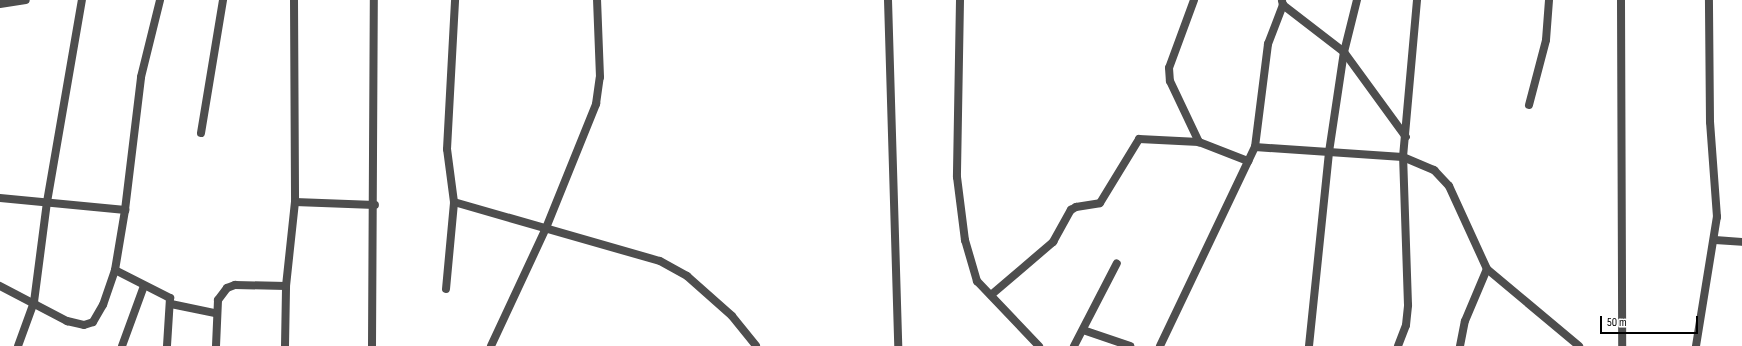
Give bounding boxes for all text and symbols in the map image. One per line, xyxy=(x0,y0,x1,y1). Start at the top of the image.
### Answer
scale bar xyxy=(1602,308,1700,334)
text: 50 m xyxy=(1607,315,1627,330)

